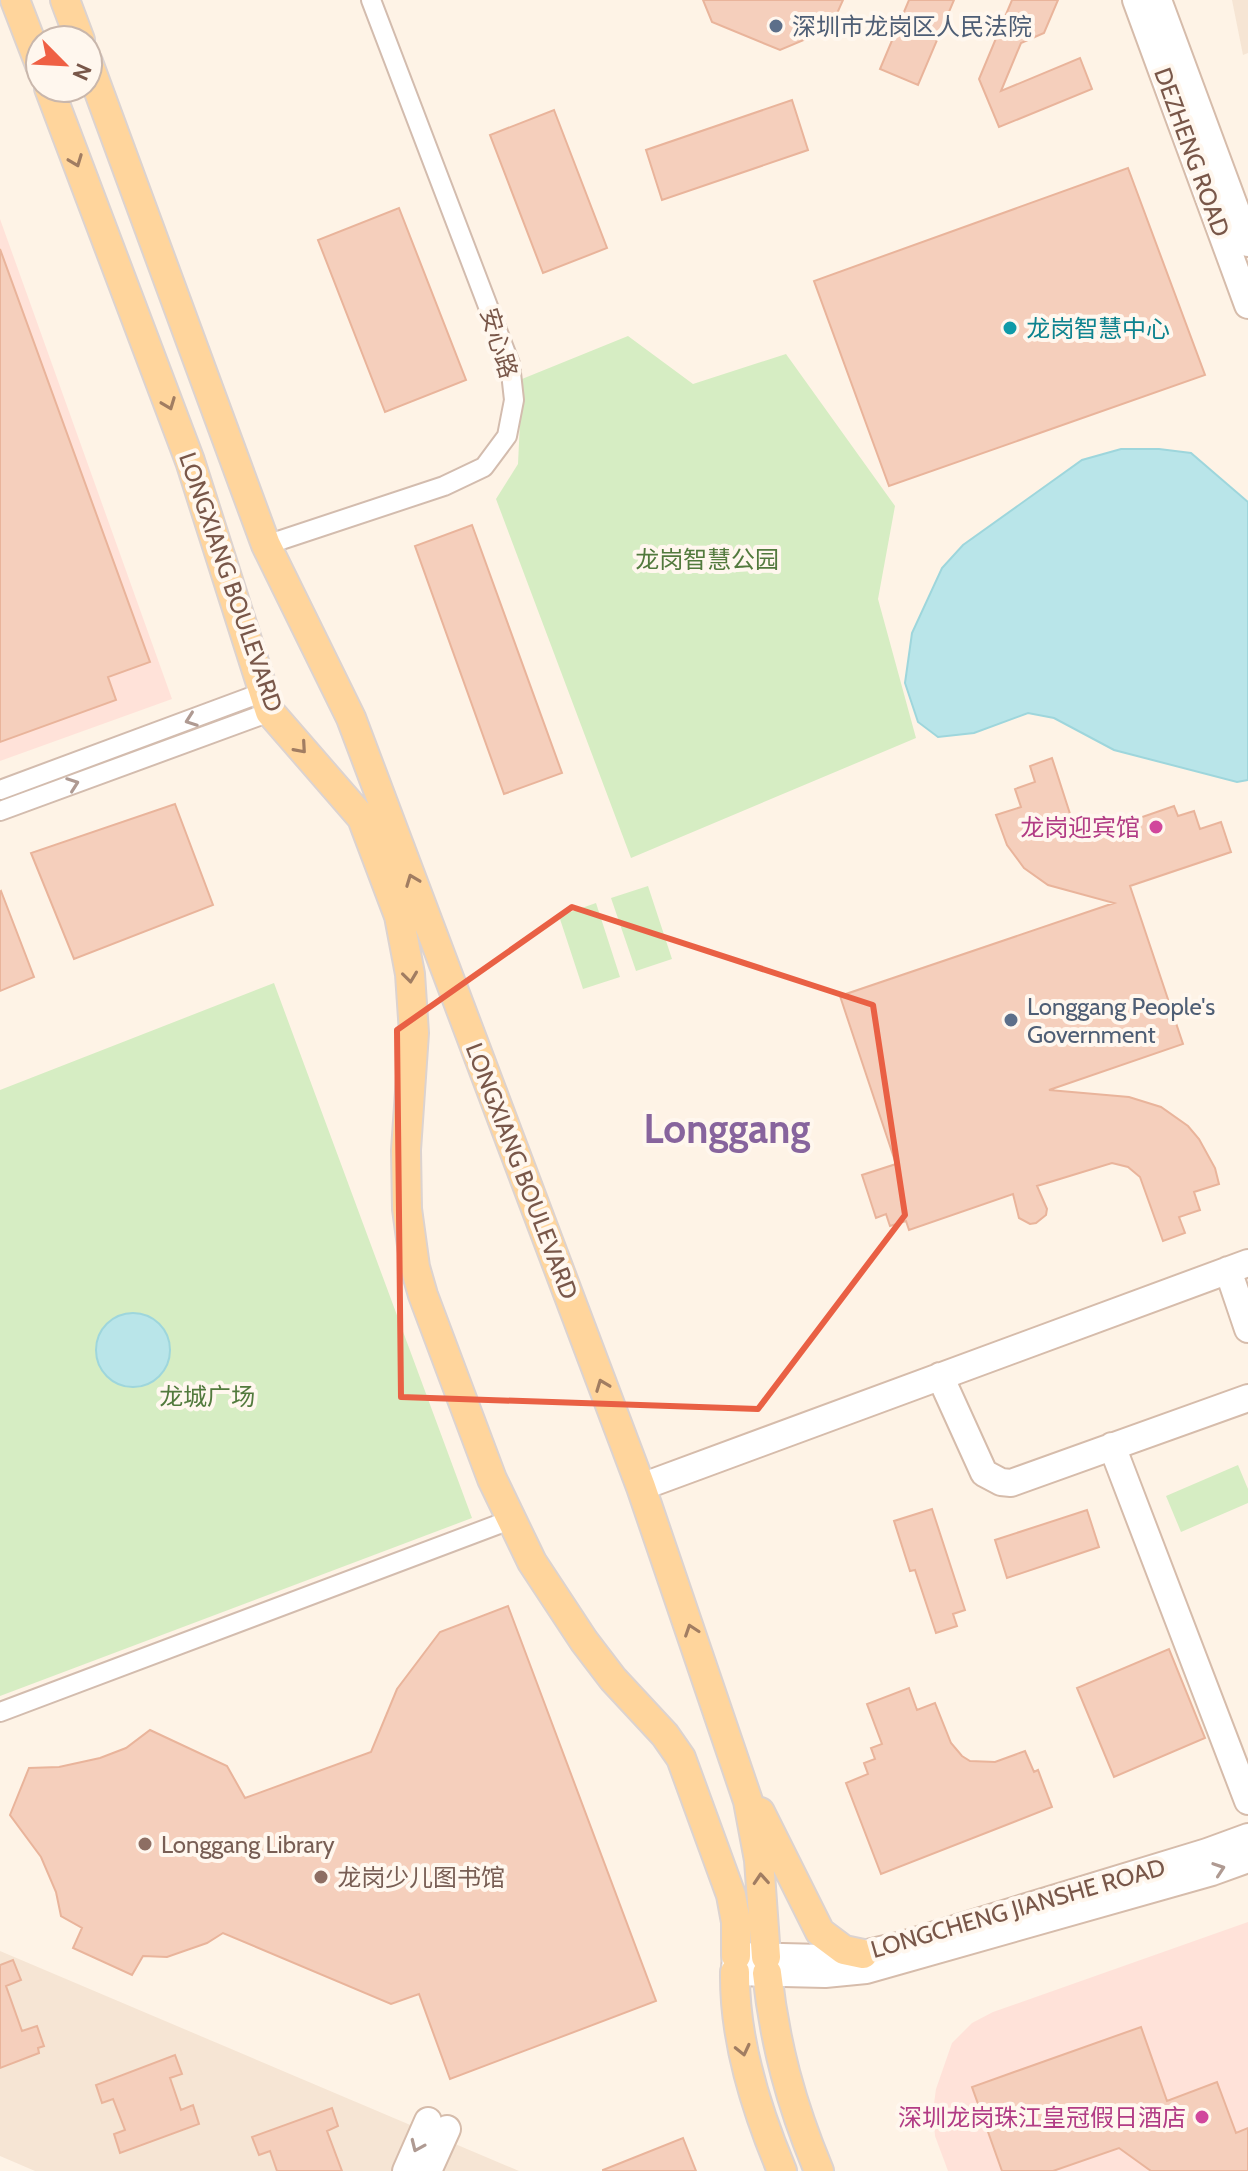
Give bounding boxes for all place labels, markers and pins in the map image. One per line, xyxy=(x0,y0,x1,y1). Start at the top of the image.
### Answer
place label: 深圳市龙岗区人民法院 xyxy=(792,12,1032,41)
marker: 深圳市龙岗区人民法院 xyxy=(767,17,785,35)
place label: 龙岗智慧中心 xyxy=(1026,314,1170,343)
marker: 龙岗智慧中心 xyxy=(1001,319,1019,337)
place label: 龙岗迎宾馆 xyxy=(1020,813,1140,842)
marker: 龙岗迎宾馆 xyxy=(1147,818,1165,836)
place label: Longgang People's Government xyxy=(1027,992,1215,1049)
marker: Longgang People's Government xyxy=(1002,1011,1020,1029)
place label: Longgang Library xyxy=(161,1830,335,1859)
marker: Longgang Library xyxy=(136,1835,154,1853)
place label: 龙岗少儿图书馆 xyxy=(337,1863,505,1892)
marker: 龙岗少儿图书馆 xyxy=(312,1868,330,1886)
place label: 深圳龙岗珠江皇冠假日酒店 xyxy=(898,2103,1186,2132)
marker: 深圳龙岗珠江皇冠假日酒店 xyxy=(1193,2108,1211,2126)

